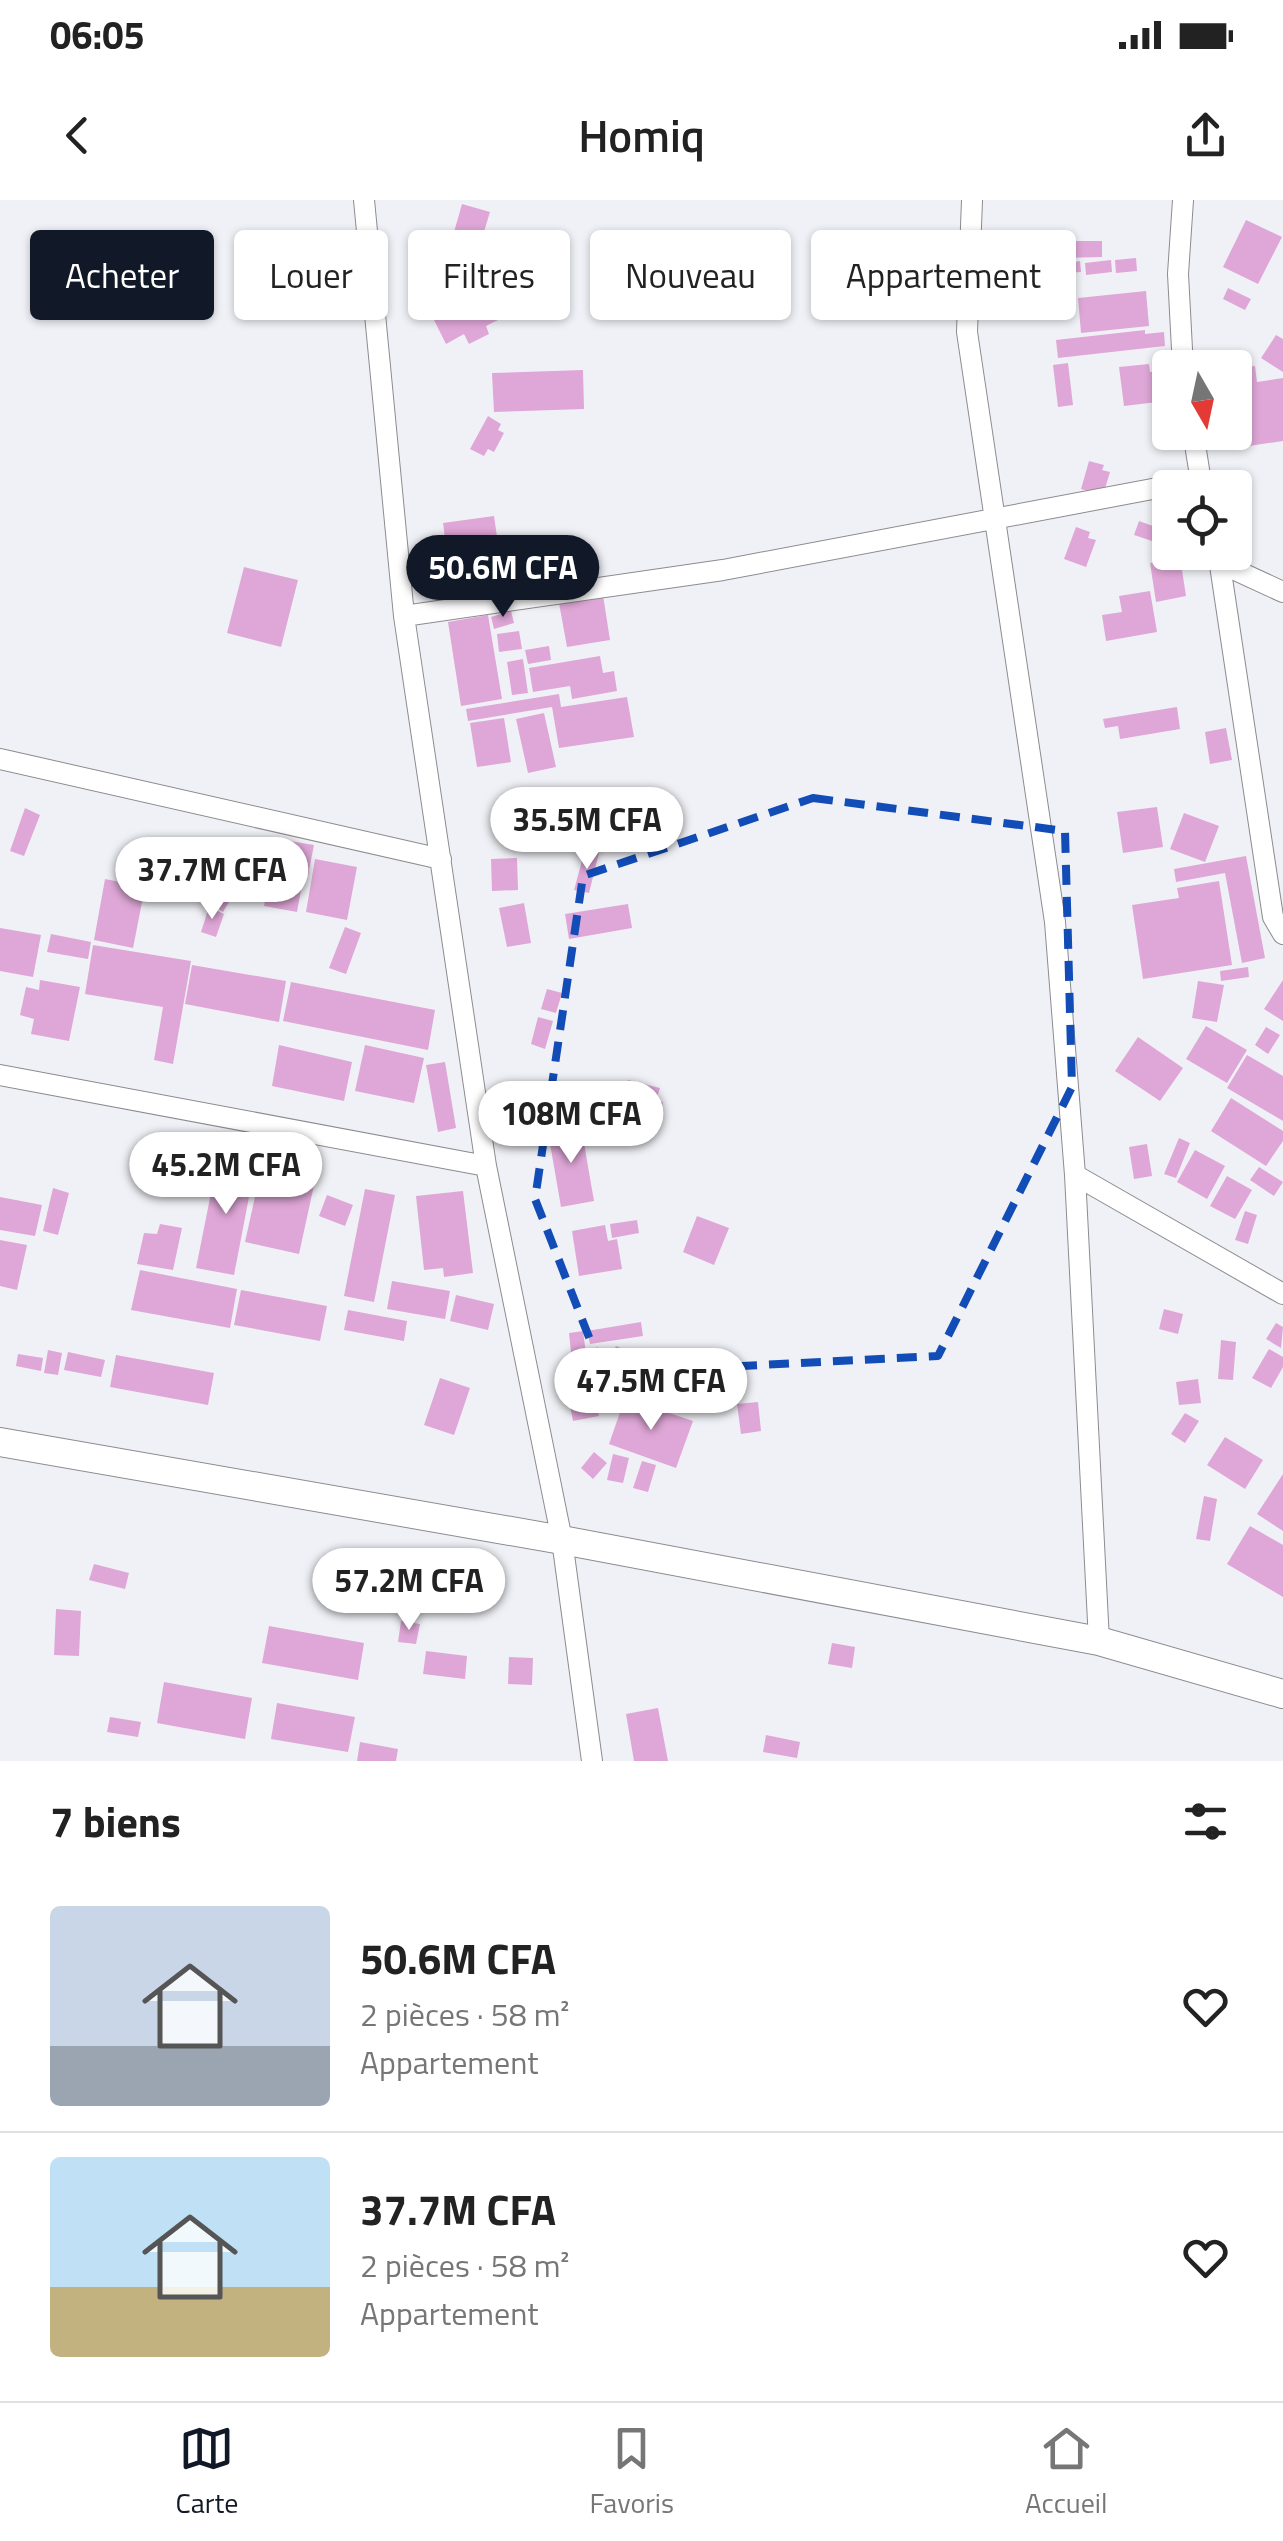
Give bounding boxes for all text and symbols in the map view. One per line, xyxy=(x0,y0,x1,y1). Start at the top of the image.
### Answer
text: 06:05 xyxy=(50,6,145,64)
text: Homiq xyxy=(578,101,705,169)
icon: back xyxy=(50,108,105,163)
icon: share xyxy=(1178,108,1233,163)
chip: Acheter xyxy=(30,230,214,320)
chip: Louer xyxy=(234,230,388,320)
chip: Filtres xyxy=(408,230,570,320)
chip: Nouveau xyxy=(590,230,791,320)
chip: Appartement xyxy=(811,230,1076,320)
north arrow xyxy=(1152,350,1252,450)
map controls xyxy=(1152,350,1252,570)
button: locate xyxy=(1152,470,1252,570)
pin: 50.6M CFA xyxy=(389,535,617,620)
text: 50.6M CFA xyxy=(428,543,578,591)
pin: 35.5M CFA xyxy=(473,787,701,872)
text: 35.5M CFA xyxy=(512,795,662,843)
pin: 37.7M CFA xyxy=(98,837,326,922)
text: 37.7M CFA xyxy=(137,845,287,893)
pin: 108M CFA xyxy=(468,1081,674,1166)
text: 108M CFA xyxy=(500,1089,642,1137)
pin: 45.2M CFA xyxy=(112,1132,340,1217)
text: 45.2M CFA xyxy=(151,1140,301,1188)
pin: 47.5M CFA xyxy=(537,1348,765,1433)
text: 47.5M CFA xyxy=(576,1356,726,1404)
pin: 57.2M CFA xyxy=(295,1548,523,1633)
text: 57.2M CFA xyxy=(334,1556,484,1604)
text: 7 biens xyxy=(50,1789,181,1853)
icon: filters xyxy=(1178,1794,1233,1849)
text: 50.6M CFA xyxy=(360,1926,556,1990)
icon: home xyxy=(130,1946,250,2066)
icon: heart xyxy=(1178,1979,1233,2034)
text: 2 pièces · 58 m² xyxy=(360,1990,569,2038)
text: Appartement xyxy=(360,2038,539,2086)
text: 37.7M CFA xyxy=(360,2177,556,2241)
icon: home xyxy=(130,2197,250,2317)
icon: heart xyxy=(1178,2230,1233,2285)
text: 2 pièces · 58 m² xyxy=(360,2241,569,2289)
text: Appartement xyxy=(360,2289,539,2337)
tab: Carte xyxy=(176,2421,238,2524)
tab: Favoris xyxy=(589,2421,674,2524)
tab: Accueil xyxy=(1025,2421,1107,2524)

